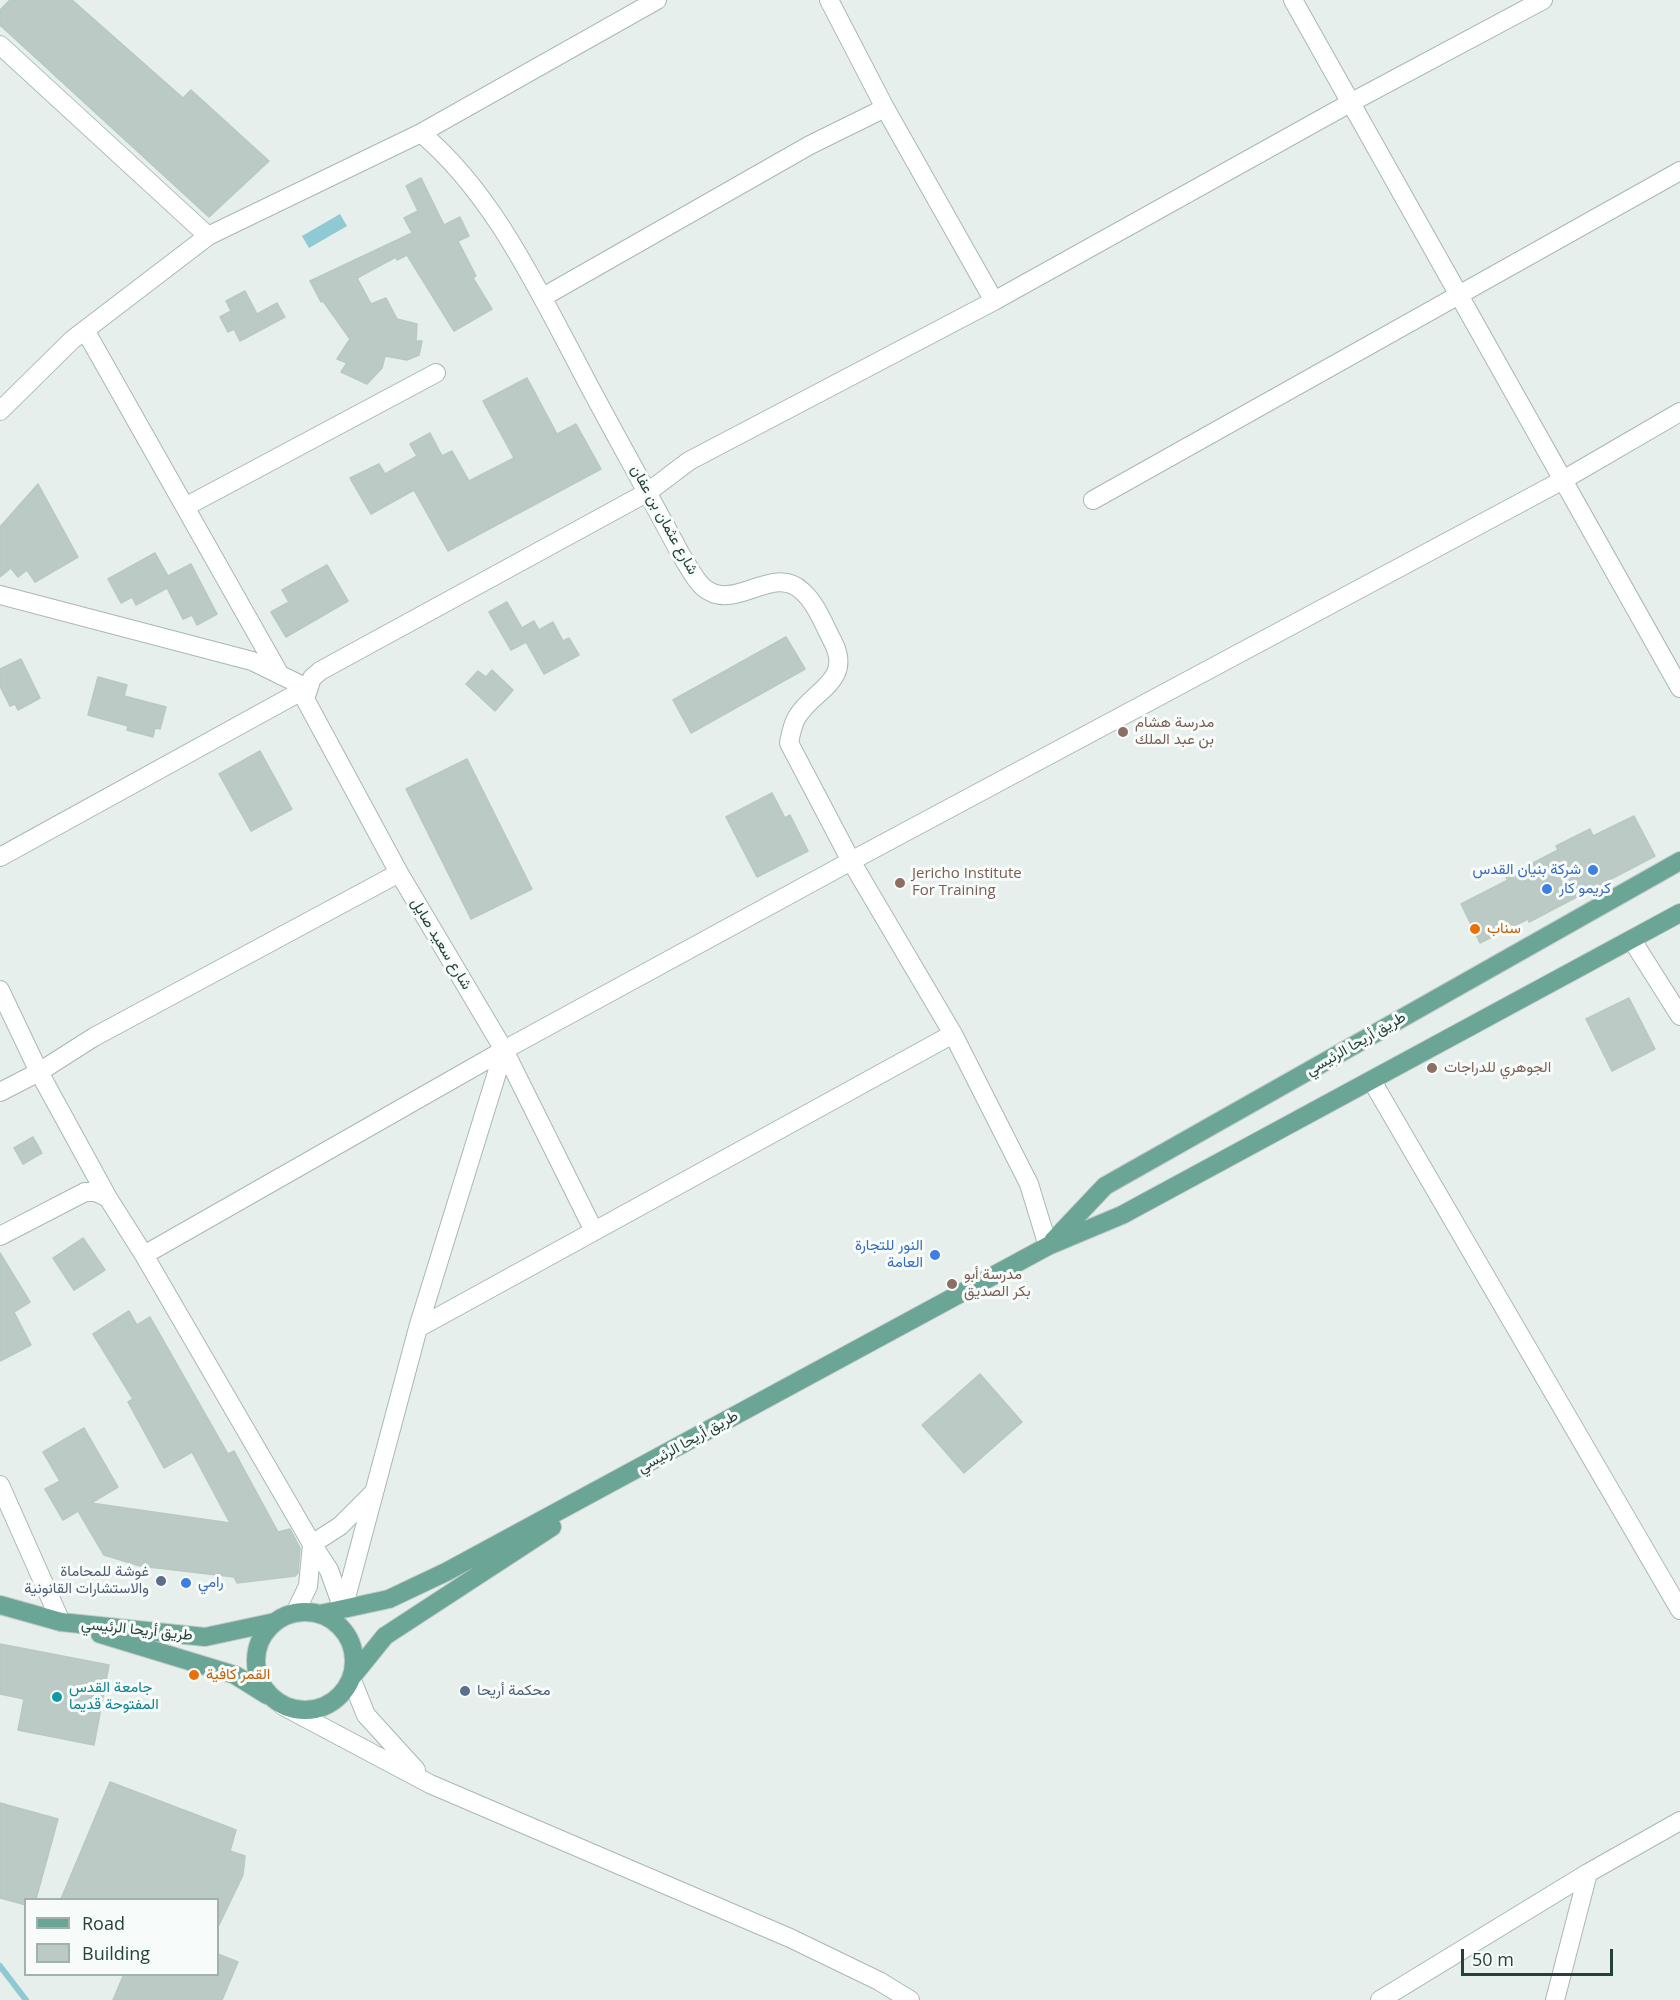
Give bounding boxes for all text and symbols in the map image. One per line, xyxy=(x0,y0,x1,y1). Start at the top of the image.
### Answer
street label: شارع عثمان بن عفان xyxy=(626,462,702,578)
place label: مدرسة هشام بن عبد الملك xyxy=(1135,714,1214,749)
marker: مدرسة هشام بن عبد الملك xyxy=(1116,725,1130,739)
place label: شركة بنيان القدس xyxy=(1473,861,1581,879)
marker: شركة بنيان القدس xyxy=(1586,863,1600,877)
place label: Jericho Institute For Training xyxy=(912,865,1022,900)
marker: Jericho Institute For Training xyxy=(893,876,907,890)
place label: كريمو كار xyxy=(1559,880,1611,898)
marker: كريمو كار xyxy=(1540,882,1554,896)
street label: شارع سعيد صايل xyxy=(407,895,475,993)
place label: سناب xyxy=(1487,920,1521,938)
marker: سناب xyxy=(1468,922,1482,936)
street label: طريق أريحا الرئيسي xyxy=(1303,1008,1409,1080)
place label: الجوهري للدراجات xyxy=(1444,1059,1551,1077)
marker: الجوهري للدراجات xyxy=(1425,1061,1439,1075)
place label: النور للتجارة العامة xyxy=(855,1237,923,1272)
marker: النور للتجارة العامة xyxy=(928,1248,942,1262)
place label: مدرسة أبو بكر الصديق xyxy=(964,1266,1031,1301)
marker: مدرسة أبو بكر الصديق xyxy=(945,1277,959,1291)
street label: طريق أريحا الرئيسي xyxy=(635,1407,741,1477)
place label: غوشة للمحاماة والاستشارات القانونية xyxy=(24,1563,149,1598)
marker: غوشة للمحاماة والاستشارات القانونية xyxy=(154,1574,168,1588)
place label: رامي xyxy=(198,1574,224,1592)
marker: رامي xyxy=(179,1576,193,1590)
street label: طريق أريحا الرئيسي xyxy=(80,1615,194,1645)
place label: القمر كافية xyxy=(206,1666,270,1684)
marker: القمر كافية xyxy=(187,1668,201,1682)
place label: جامعة القدس المفتوحة قديما xyxy=(69,1679,159,1714)
place label: محكمة أريحا xyxy=(477,1682,551,1700)
marker: محكمة أريحا xyxy=(458,1684,472,1698)
marker: جامعة القدس المفتوحة قديما xyxy=(50,1690,64,1704)
legend xyxy=(24,1898,219,1976)
text: Road xyxy=(82,1911,125,1935)
scale bar xyxy=(1464,1937,1616,1975)
text: Building xyxy=(82,1941,150,1965)
text: 50 m xyxy=(1472,1947,1514,1971)

